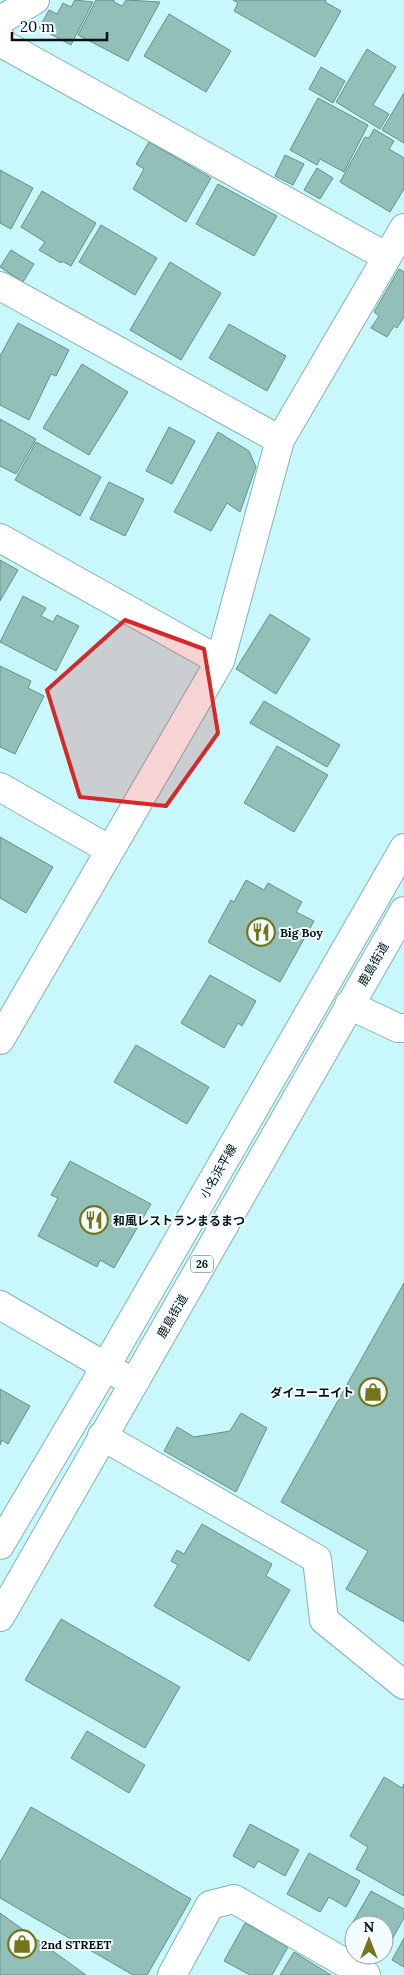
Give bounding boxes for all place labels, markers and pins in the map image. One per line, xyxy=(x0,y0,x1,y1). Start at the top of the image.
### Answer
restaurant icon: Big Boy xyxy=(246,917,276,947)
place label: Big Boy xyxy=(280,925,323,940)
restaurant icon: 和風レストランまるまつ xyxy=(79,1205,109,1235)
place label: 和風レストランまるまつ xyxy=(113,1213,245,1228)
shop icon: ダイユーエイト xyxy=(358,1377,388,1407)
place label: ダイユーエイト xyxy=(270,1385,354,1400)
shop icon: 2nd STREET xyxy=(7,1929,37,1959)
place label: 2nd STREET xyxy=(41,1937,112,1952)

